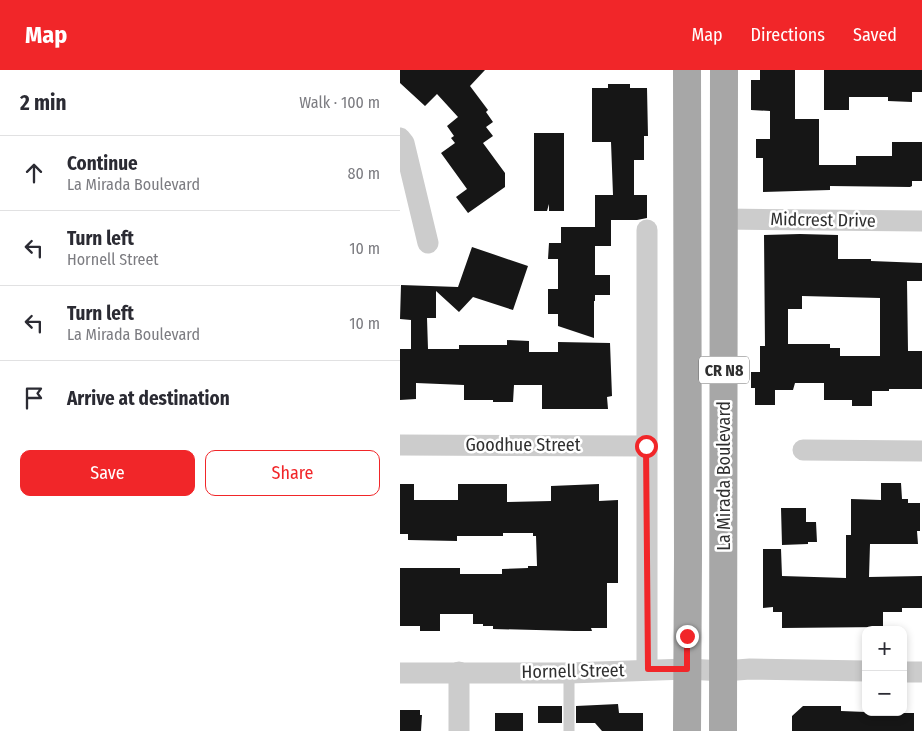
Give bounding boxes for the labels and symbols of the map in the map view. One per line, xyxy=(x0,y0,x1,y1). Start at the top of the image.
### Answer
street label: Midcrest Drive xyxy=(770,208,876,232)
road number: CR N8 xyxy=(699,356,749,384)
street label: La Mirada Boulevard xyxy=(713,401,735,551)
street label: Goodhue Street xyxy=(465,434,581,456)
route start xyxy=(635,435,658,458)
route end xyxy=(676,625,699,648)
street label: Hornell Street xyxy=(521,659,625,683)

